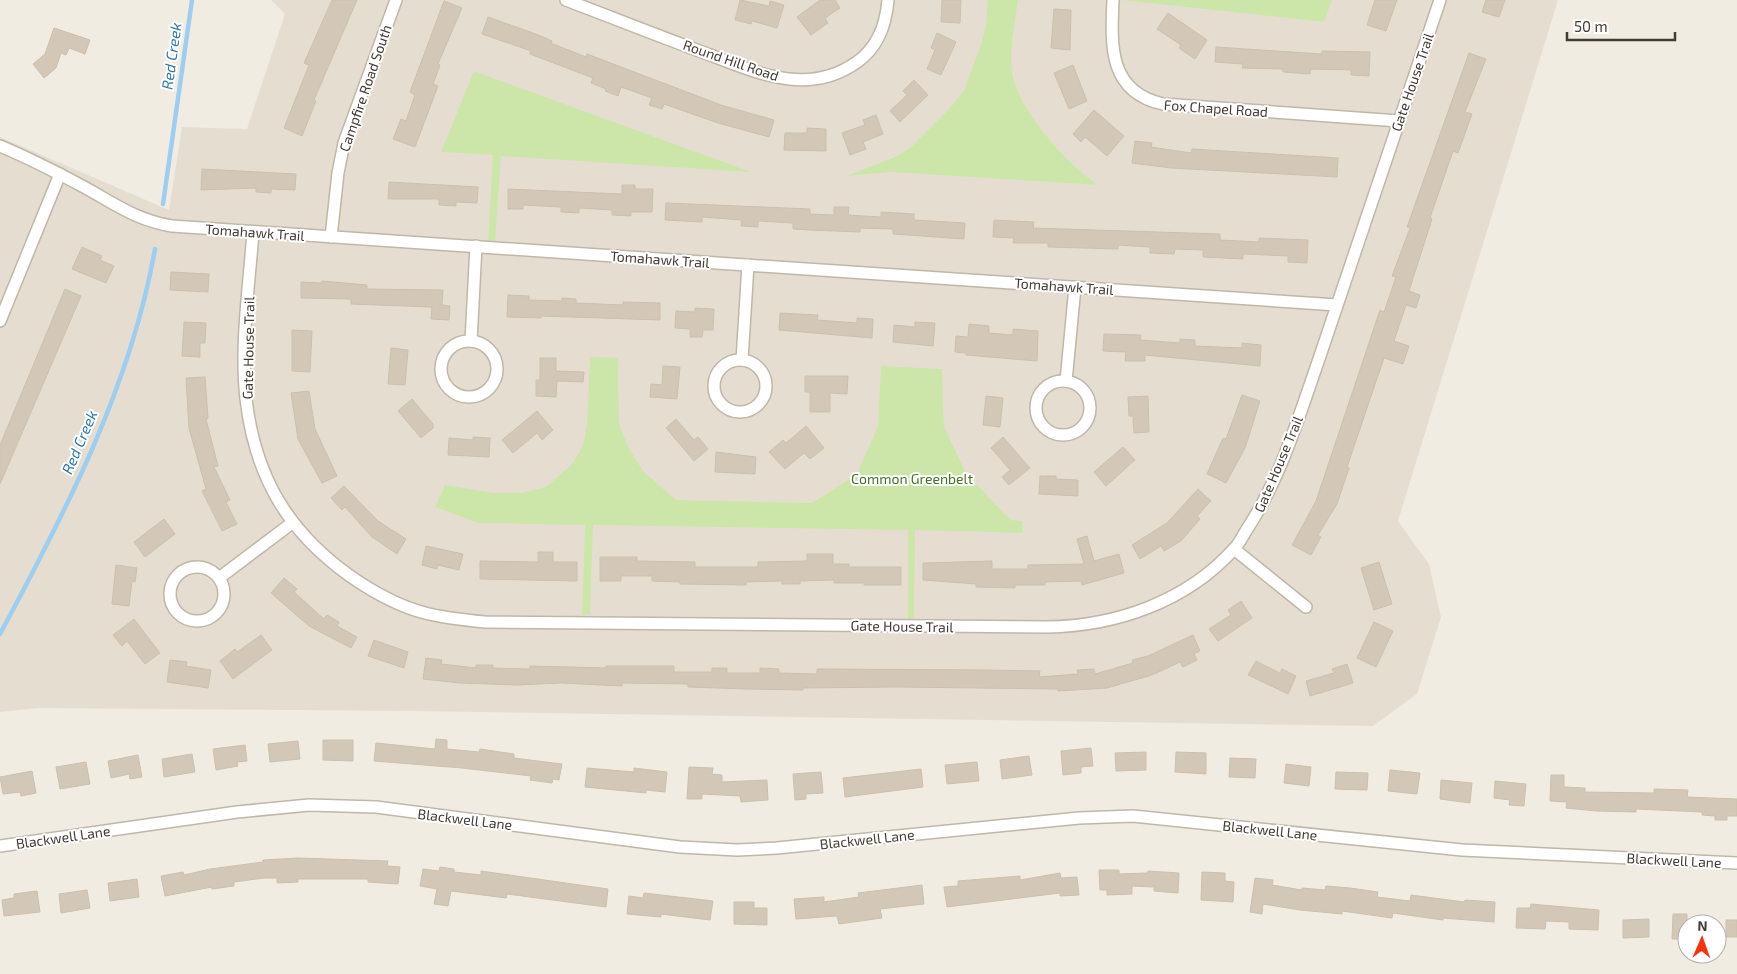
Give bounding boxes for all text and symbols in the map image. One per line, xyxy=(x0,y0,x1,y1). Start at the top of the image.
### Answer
scale bar xyxy=(1567,10,1674,42)
text: 50 m xyxy=(1574,17,1608,35)
water label: Red Creek xyxy=(157,21,185,91)
street label: Campfire Road South xyxy=(335,22,395,154)
street label: Gate House Trail xyxy=(1387,30,1437,133)
street label: Round Hill Road xyxy=(681,36,781,84)
street label: Fox Chapel Road xyxy=(1163,96,1269,120)
street label: Tomahawk Trail xyxy=(205,220,306,244)
street label: Tomahawk Trail xyxy=(610,247,711,271)
street label: Tomahawk Trail xyxy=(1014,274,1115,298)
street label: Gate House Trail xyxy=(239,296,257,400)
water label: Red Creek xyxy=(58,407,101,477)
street label: Gate House Trail xyxy=(1250,413,1306,515)
park label: Common Greenbelt xyxy=(851,470,973,487)
street label: Gate House Trail xyxy=(850,617,954,635)
street label: Blackwell Lane xyxy=(417,805,513,833)
street label: Blackwell Lane xyxy=(1222,817,1318,843)
street label: Blackwell Lane xyxy=(15,822,111,852)
street label: Blackwell Lane xyxy=(819,826,915,852)
street label: Blackwell Lane xyxy=(1626,849,1722,871)
north arrow xyxy=(1677,914,1727,964)
text: N xyxy=(1697,917,1708,934)

